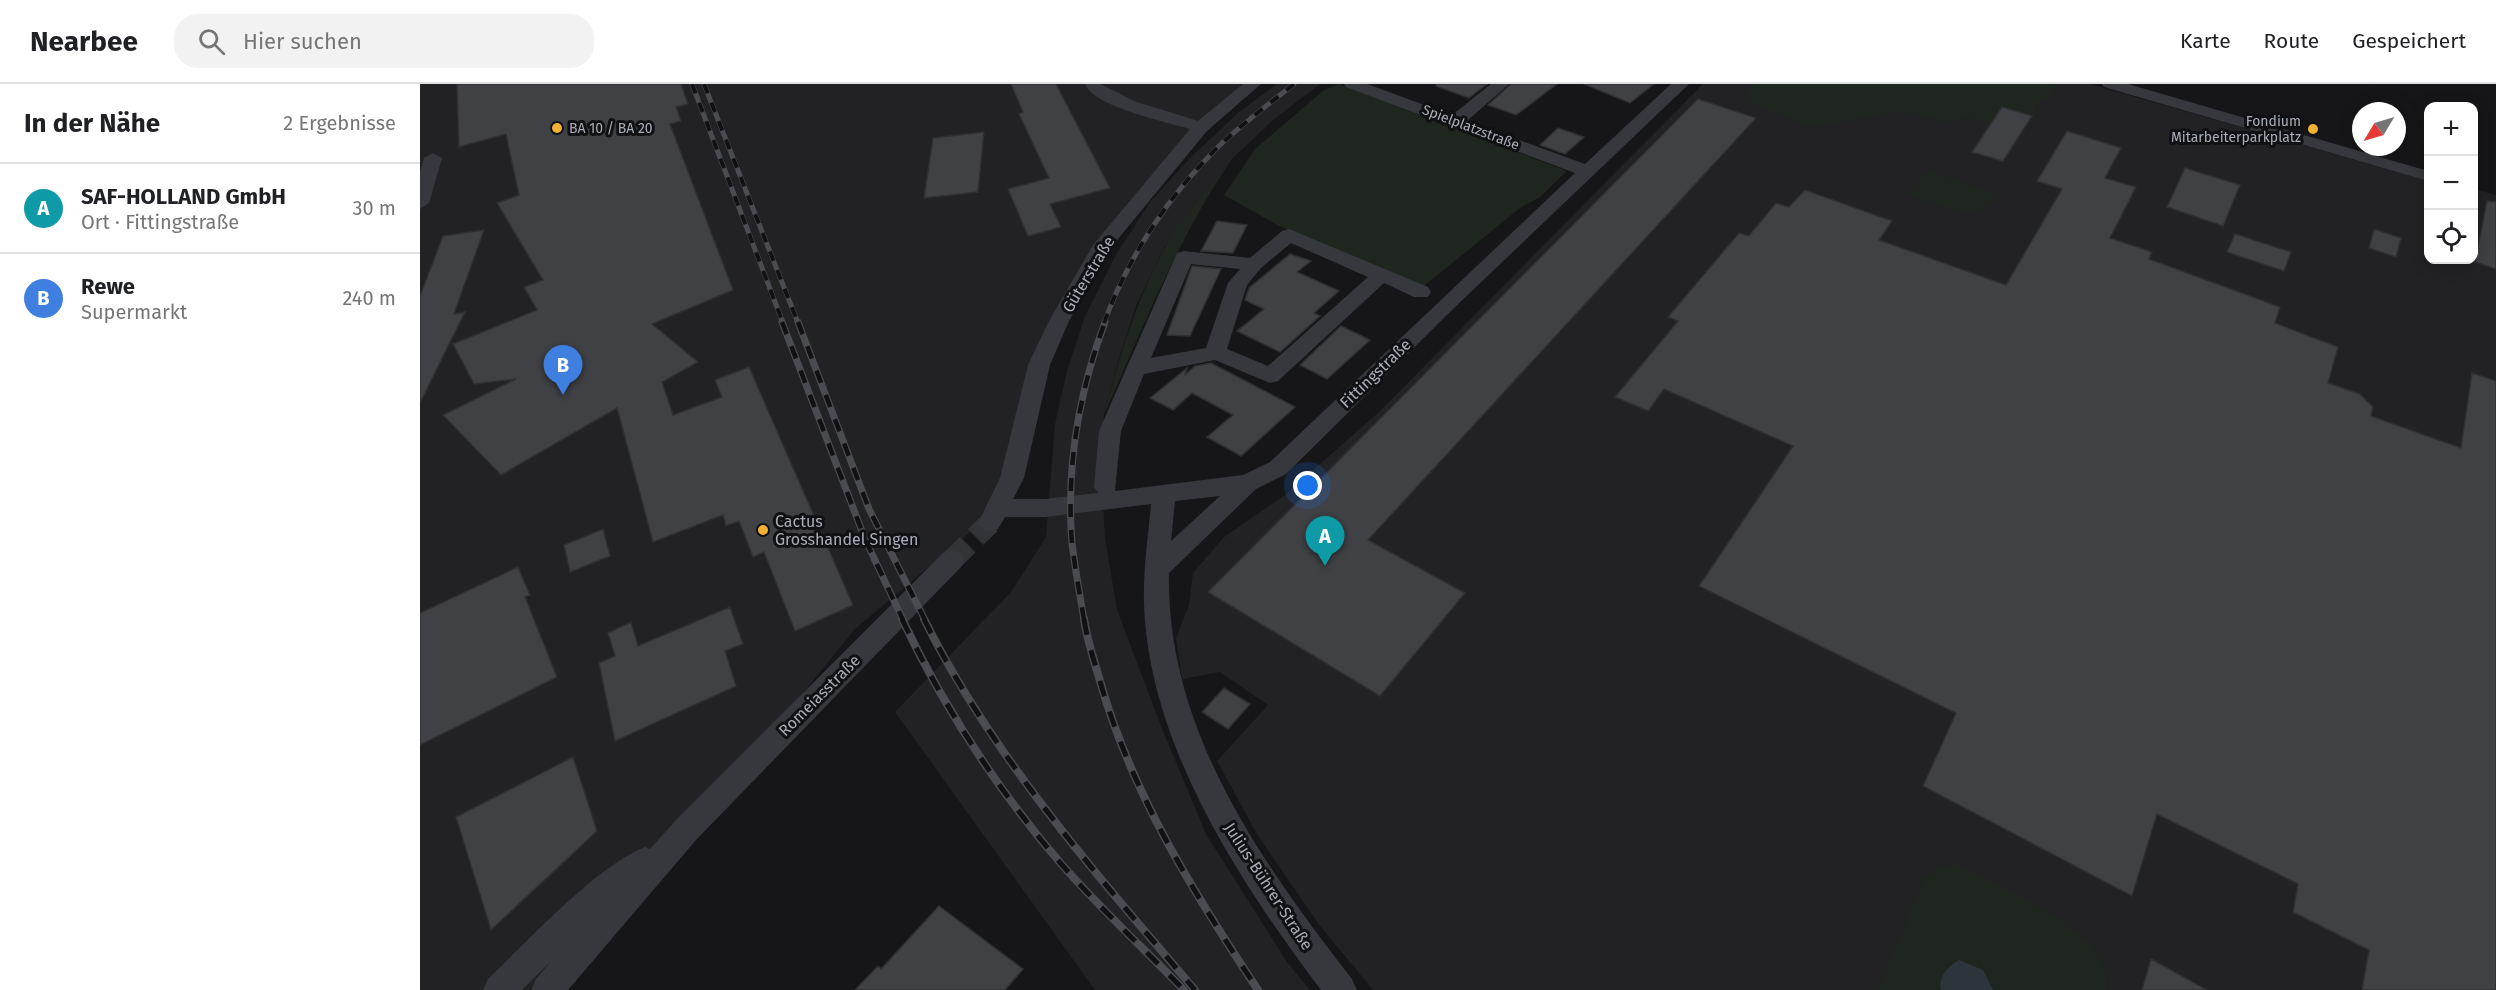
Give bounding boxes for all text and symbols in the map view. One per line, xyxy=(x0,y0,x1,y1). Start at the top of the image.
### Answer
search box xyxy=(174,14,594,68)
text: Nearbee xyxy=(30,25,138,58)
icon: search xyxy=(195,25,228,58)
text: Hier suchen xyxy=(243,28,362,55)
text: Karte xyxy=(2180,28,2231,54)
text: Route xyxy=(2264,28,2319,54)
text: Gespeichert xyxy=(2352,28,2466,54)
street label: Spielplatzstraße xyxy=(1420,101,1522,154)
north arrow xyxy=(2352,102,2406,156)
map controls xyxy=(2424,102,2478,264)
button: + xyxy=(2424,102,2478,156)
text: In der Nähe xyxy=(24,108,160,139)
text: 2 Ergebnisse xyxy=(283,111,396,135)
place label: Fondium Mitarbeiterparkplatz xyxy=(2171,113,2301,146)
place label: BA 10 / BA 20 xyxy=(569,120,653,137)
marker: BA 10 / BA 20 xyxy=(550,121,564,135)
marker: Fondium Mitarbeiterparkplatz xyxy=(2306,122,2320,136)
button: − xyxy=(2424,156,2478,210)
text: SAF-HOLLAND GmbH xyxy=(81,183,286,210)
text: A xyxy=(38,196,49,220)
text: 30 m xyxy=(352,196,396,220)
text: Ort · Fittingstraße xyxy=(81,210,239,234)
button: locate xyxy=(2424,210,2478,264)
street label: Güterstraße xyxy=(1058,233,1119,316)
text: Rewe xyxy=(81,273,135,300)
text: B xyxy=(37,286,50,310)
text: 240 m xyxy=(342,286,396,310)
text: Supermarkt xyxy=(81,300,187,324)
street label: Fittingstraße xyxy=(1336,335,1415,412)
pin: B xyxy=(544,346,582,395)
your location xyxy=(1293,471,1322,500)
place label: Cactus Grosshandel Singen xyxy=(775,512,918,549)
pin: A xyxy=(1306,516,1344,566)
marker: Cactus Grosshandel Singen xyxy=(756,523,770,537)
street label: Romeiasstraße xyxy=(775,651,864,740)
street label: Julius-Bührer-Straße xyxy=(1220,819,1317,953)

